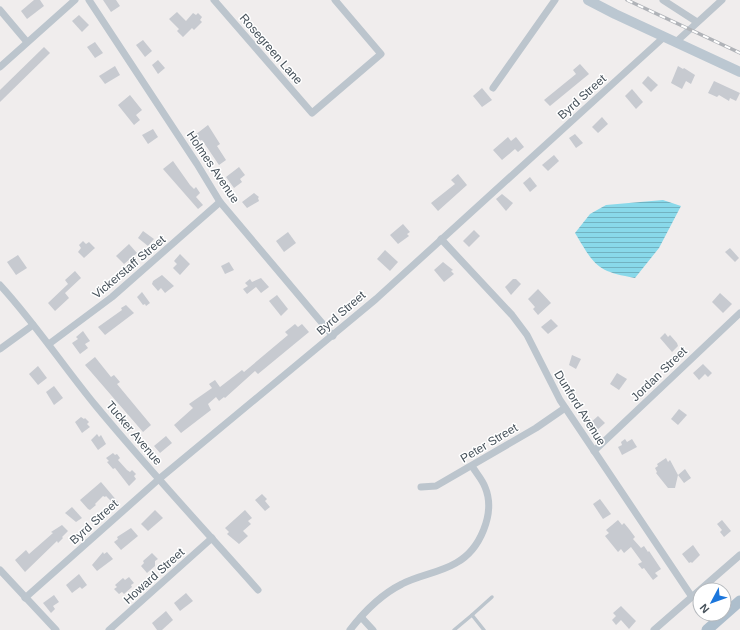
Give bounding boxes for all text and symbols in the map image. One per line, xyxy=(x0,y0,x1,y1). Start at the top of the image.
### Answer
street label: Rosegreen Lane xyxy=(237,11,306,87)
street label: Byrd Street xyxy=(555,71,609,122)
street label: Holmes Avenue xyxy=(184,128,242,206)
street label: Vickerstaff Street xyxy=(90,232,169,302)
street label: Byrd Street xyxy=(314,288,369,338)
street label: Jordan Street xyxy=(628,343,690,404)
street label: Dunford Avenue xyxy=(551,368,609,448)
street label: Tucker Avenue xyxy=(103,398,165,468)
street label: Peter Street xyxy=(458,420,521,465)
street label: Byrd Street xyxy=(67,496,121,547)
street label: Howard Street xyxy=(121,545,188,607)
north arrow xyxy=(692,582,732,622)
text: N xyxy=(697,602,712,615)

